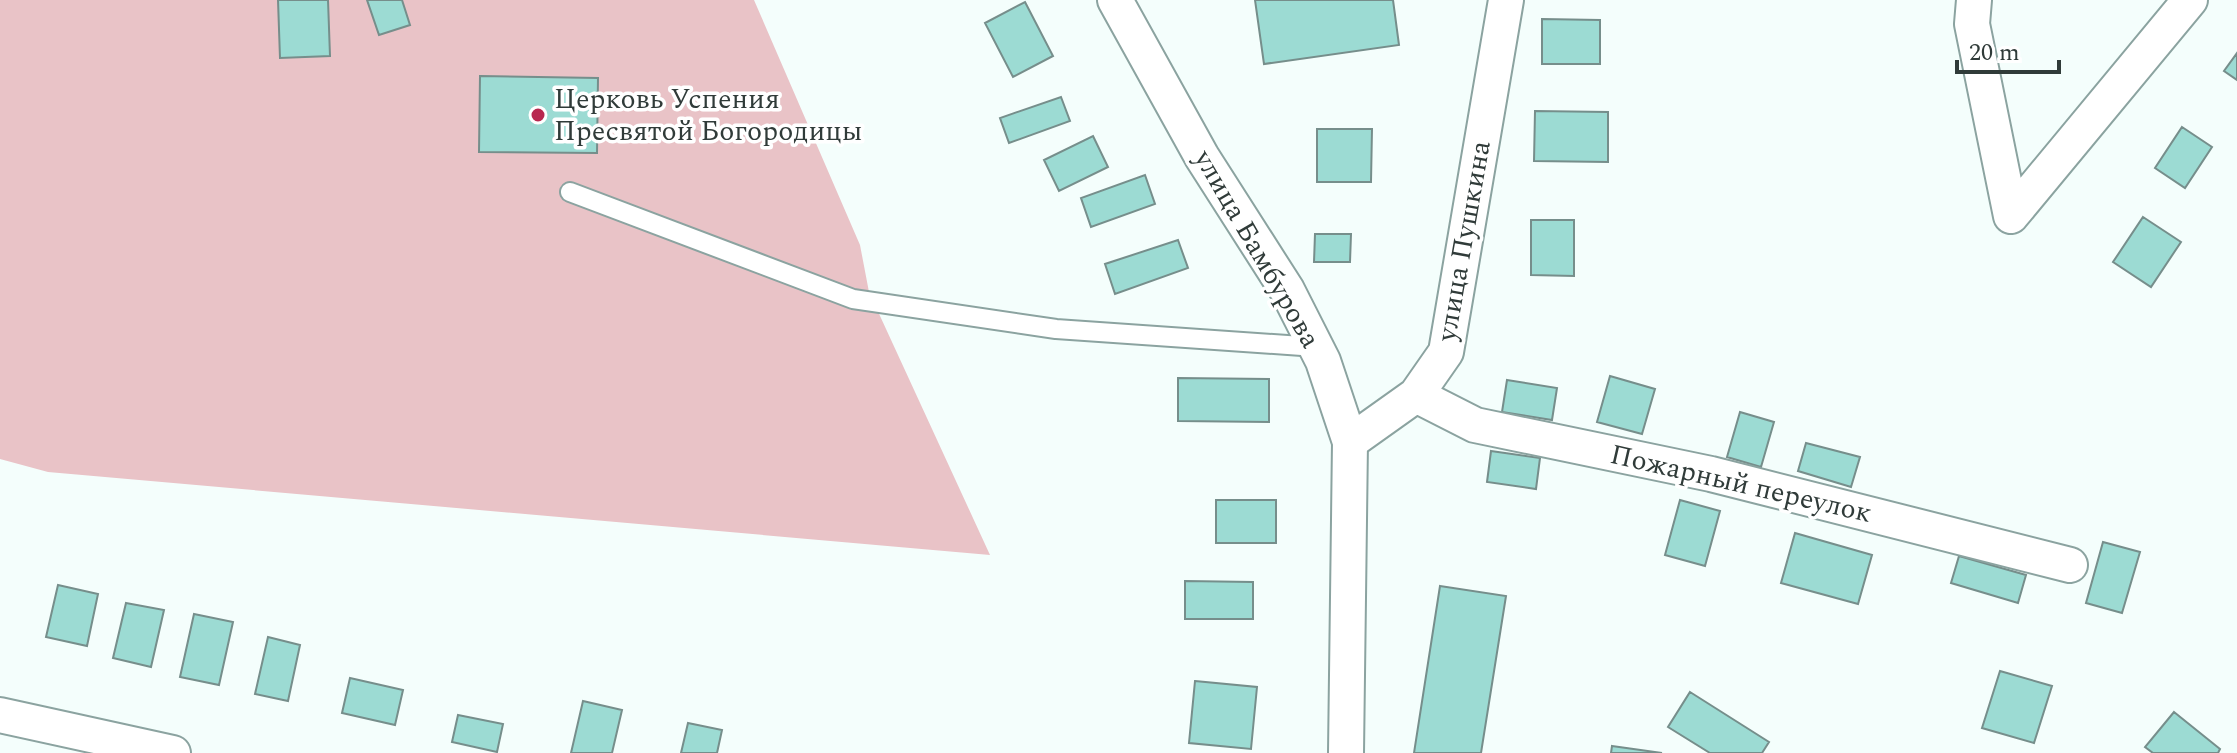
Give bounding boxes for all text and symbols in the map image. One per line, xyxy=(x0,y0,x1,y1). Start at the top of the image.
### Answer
scale bar xyxy=(1957,24,2059,74)
text: 20 m xyxy=(1969,35,2020,71)
place label: Церковь Успения Пресвятой Богородицы xyxy=(554,78,862,153)
marker: Церковь Успения Пресвятой Богородицы xyxy=(529,106,547,124)
street label: улица Пушкина xyxy=(1425,137,1503,346)
street label: улица Бамбурова xyxy=(1182,141,1332,357)
street label: Пожарный переулок xyxy=(1606,433,1876,535)

